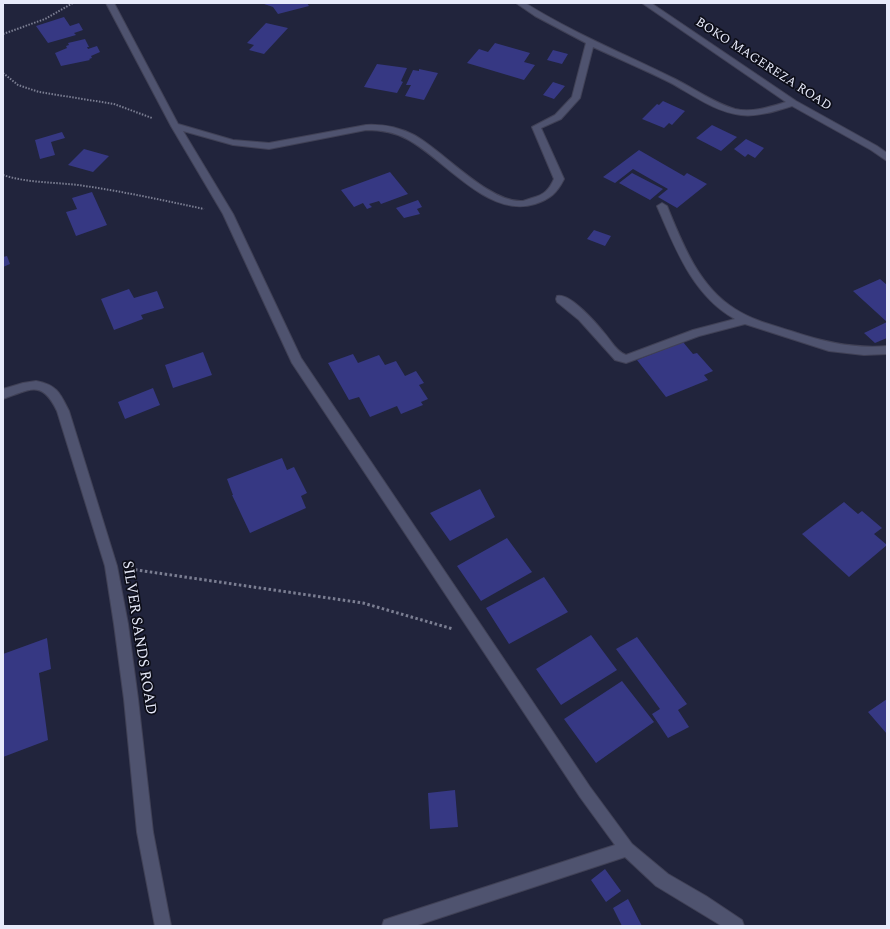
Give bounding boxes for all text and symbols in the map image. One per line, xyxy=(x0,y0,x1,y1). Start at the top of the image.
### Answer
street label: BOKO MAGEREZA ROAD xyxy=(692,15,834,115)
street label: SILVER SANDS ROAD xyxy=(117,560,159,716)

